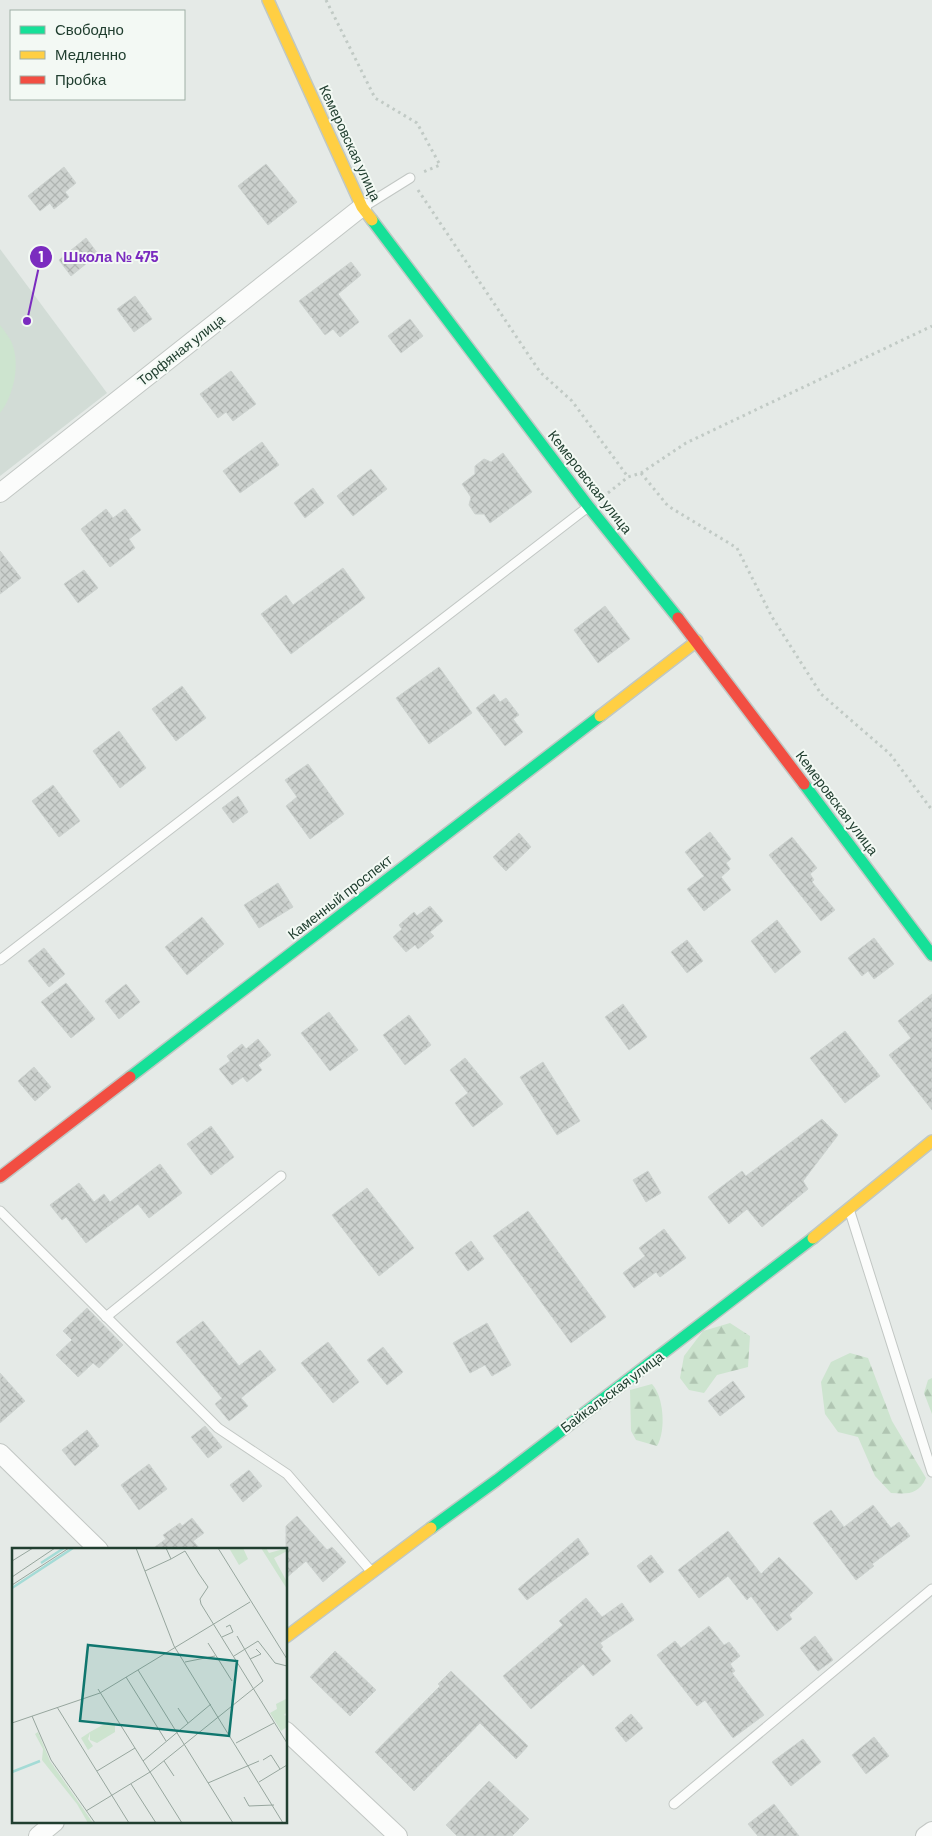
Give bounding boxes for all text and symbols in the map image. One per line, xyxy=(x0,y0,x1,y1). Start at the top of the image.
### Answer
legend xyxy=(10,10,185,100)
text: Свободно xyxy=(55,20,124,38)
text: Медленно xyxy=(55,45,126,63)
text: Пробка xyxy=(55,70,107,88)
street label: Кемеровская улица xyxy=(316,82,385,204)
callout: Школа № 475 xyxy=(29,242,169,272)
text: 1 xyxy=(38,247,44,265)
text: Школа № 475 xyxy=(63,247,159,265)
street label: Торфяная улица xyxy=(134,310,228,389)
street label: Кемеровская улица xyxy=(545,427,636,537)
street label: Кемеровская улица xyxy=(793,747,882,858)
street label: Каменный проспект xyxy=(284,850,396,943)
street label: Байкальская улица xyxy=(557,1347,667,1436)
inset map xyxy=(12,1548,288,1824)

